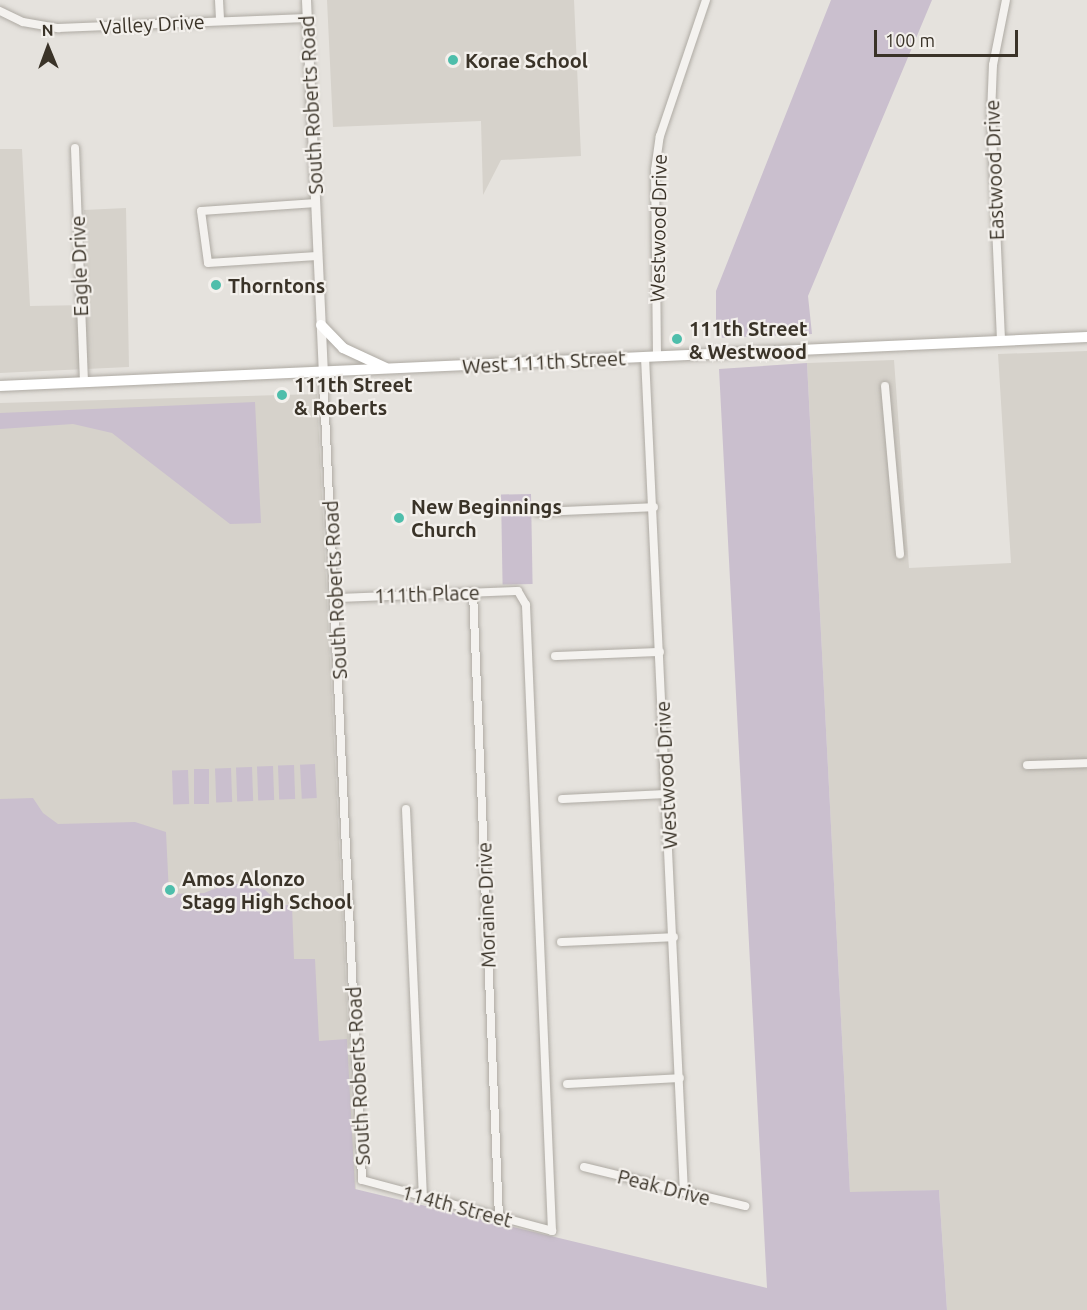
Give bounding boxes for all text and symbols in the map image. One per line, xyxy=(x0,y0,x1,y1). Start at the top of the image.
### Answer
street label: Valley Drive xyxy=(99,9,205,39)
street label: South Roberts Road xyxy=(294,15,328,195)
north arrow xyxy=(18,18,78,78)
scale bar xyxy=(877,18,1021,56)
text: N xyxy=(42,21,54,39)
text: 100 m xyxy=(885,30,935,50)
place label: Korae School xyxy=(465,48,588,72)
marker: Korae School xyxy=(446,53,460,67)
street label: Eastwood Drive xyxy=(980,99,1008,241)
street label: Westwood Drive xyxy=(645,154,671,302)
street label: Eagle Drive xyxy=(65,215,93,317)
place label: Thorntons xyxy=(228,273,325,297)
marker: Thorntons xyxy=(209,278,223,292)
place label: 111th Street & Westwood xyxy=(689,316,808,363)
marker: 111th Street & Westwood xyxy=(670,332,684,346)
street label: West 111th Street xyxy=(462,346,626,378)
place label: 111th Street & Roberts xyxy=(294,372,413,419)
marker: 111th Street & Roberts xyxy=(275,388,289,402)
place label: New Beginnings Church xyxy=(411,494,562,541)
street label: South Roberts Road xyxy=(318,500,352,680)
marker: New Beginnings Church xyxy=(392,511,406,525)
street label: 111th Place xyxy=(374,580,480,608)
street label: Westwood Drive xyxy=(650,700,682,850)
street label: Moraine Drive xyxy=(472,842,500,968)
place label: Amos Alonzo Stagg High School xyxy=(182,867,352,914)
marker: Amos Alonzo Stagg High School xyxy=(163,883,177,897)
street label: South Roberts Road xyxy=(341,986,375,1166)
street label: Peak Drive xyxy=(615,1164,713,1210)
street label: 114th Street xyxy=(399,1180,515,1232)

